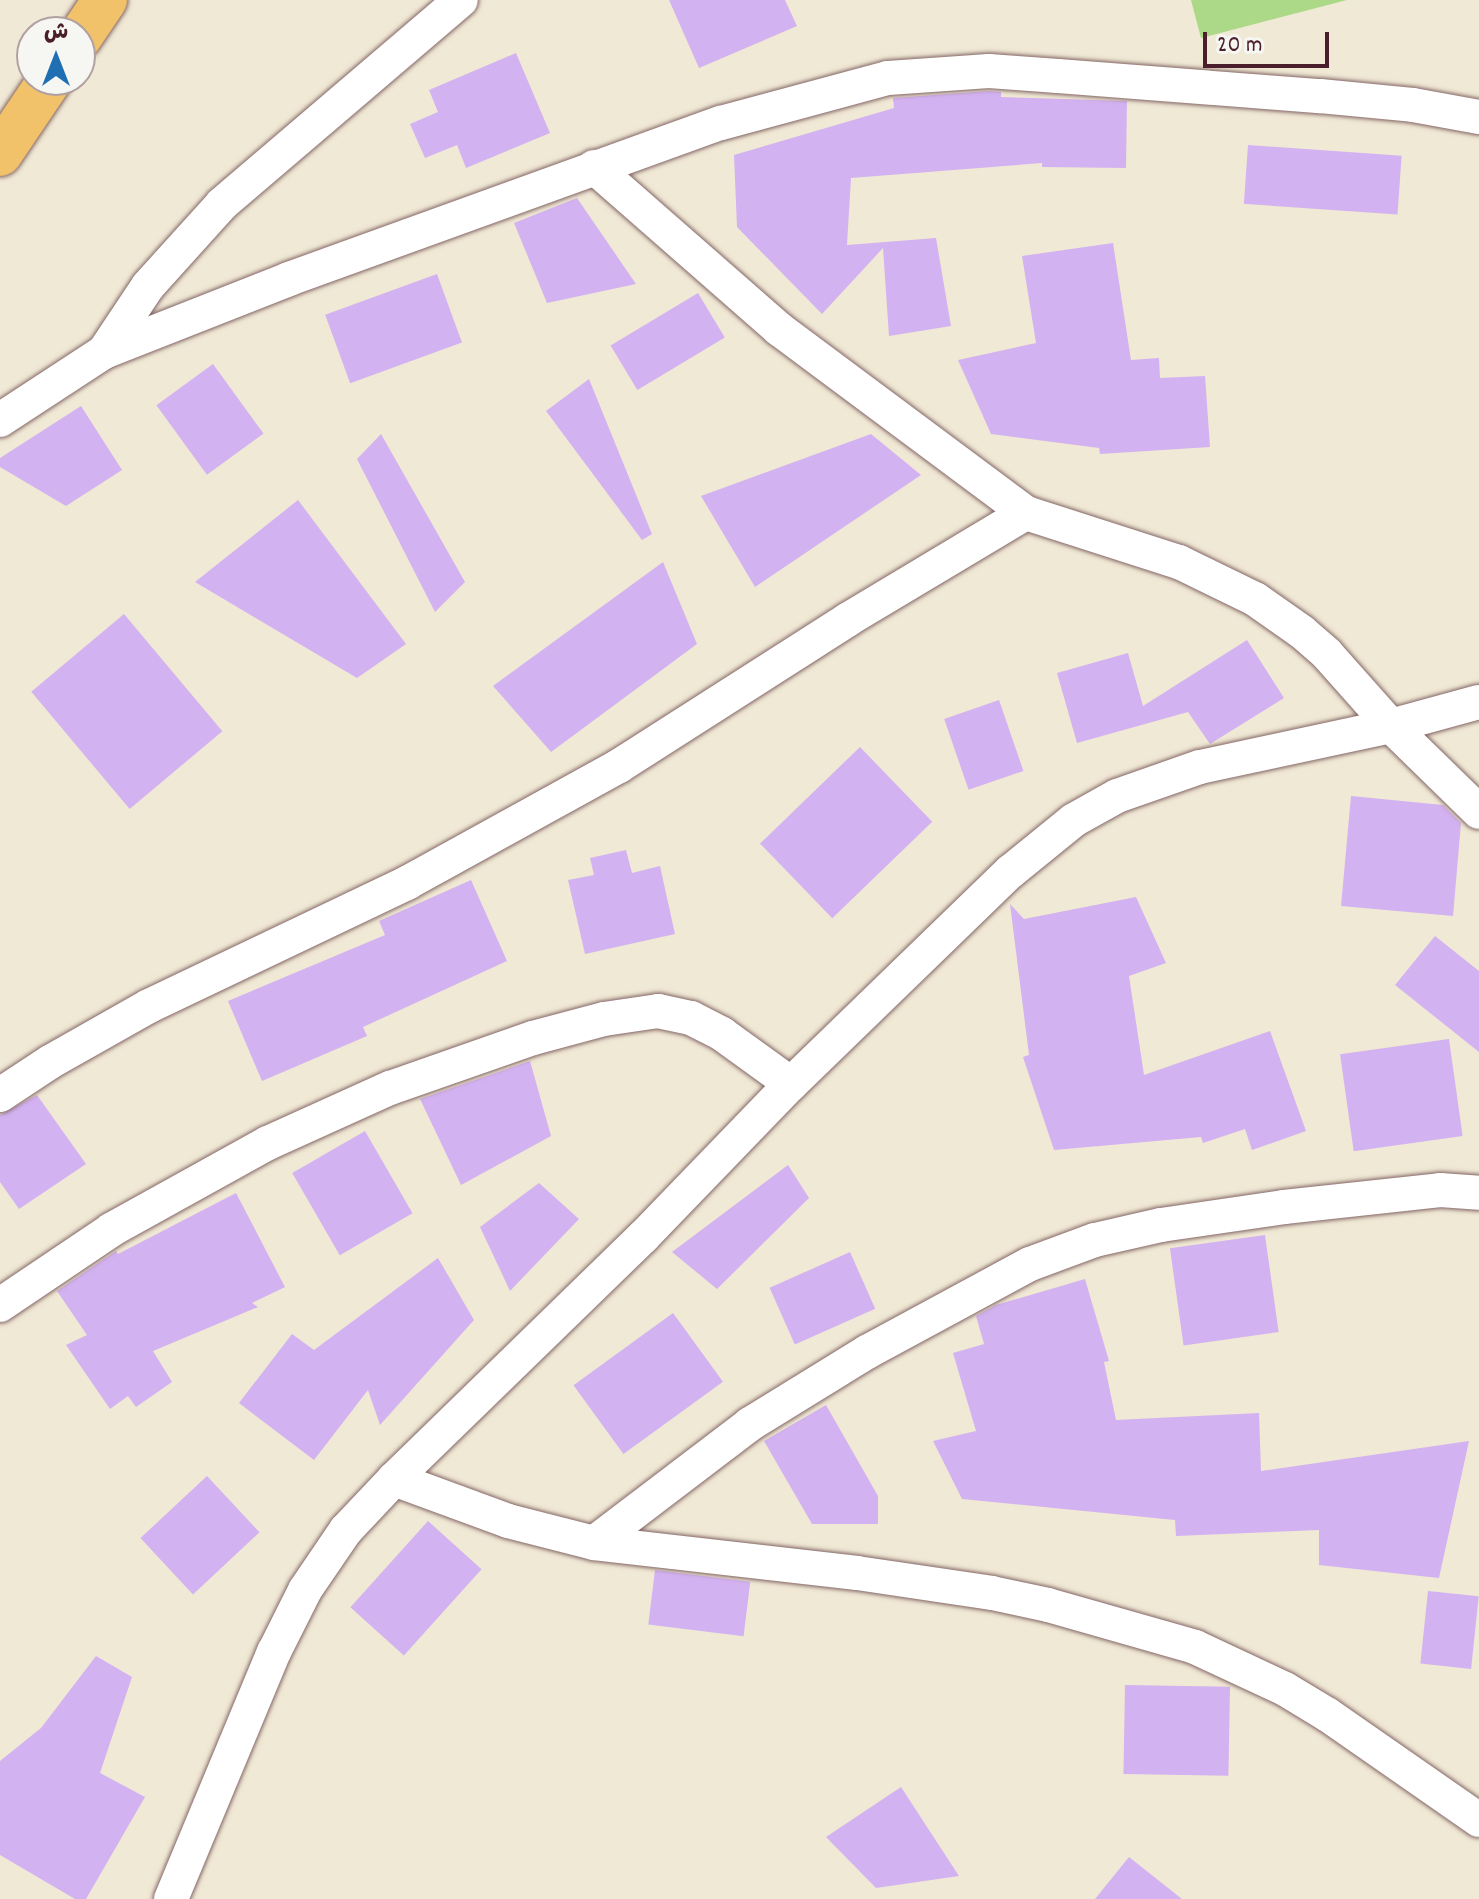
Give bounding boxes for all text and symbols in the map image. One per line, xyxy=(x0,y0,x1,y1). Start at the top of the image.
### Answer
north arrow xyxy=(16,16,96,96)
scale bar xyxy=(1207,16,1333,66)
text: ش xyxy=(44,18,68,49)
text: 20 m xyxy=(1217,29,1263,63)

